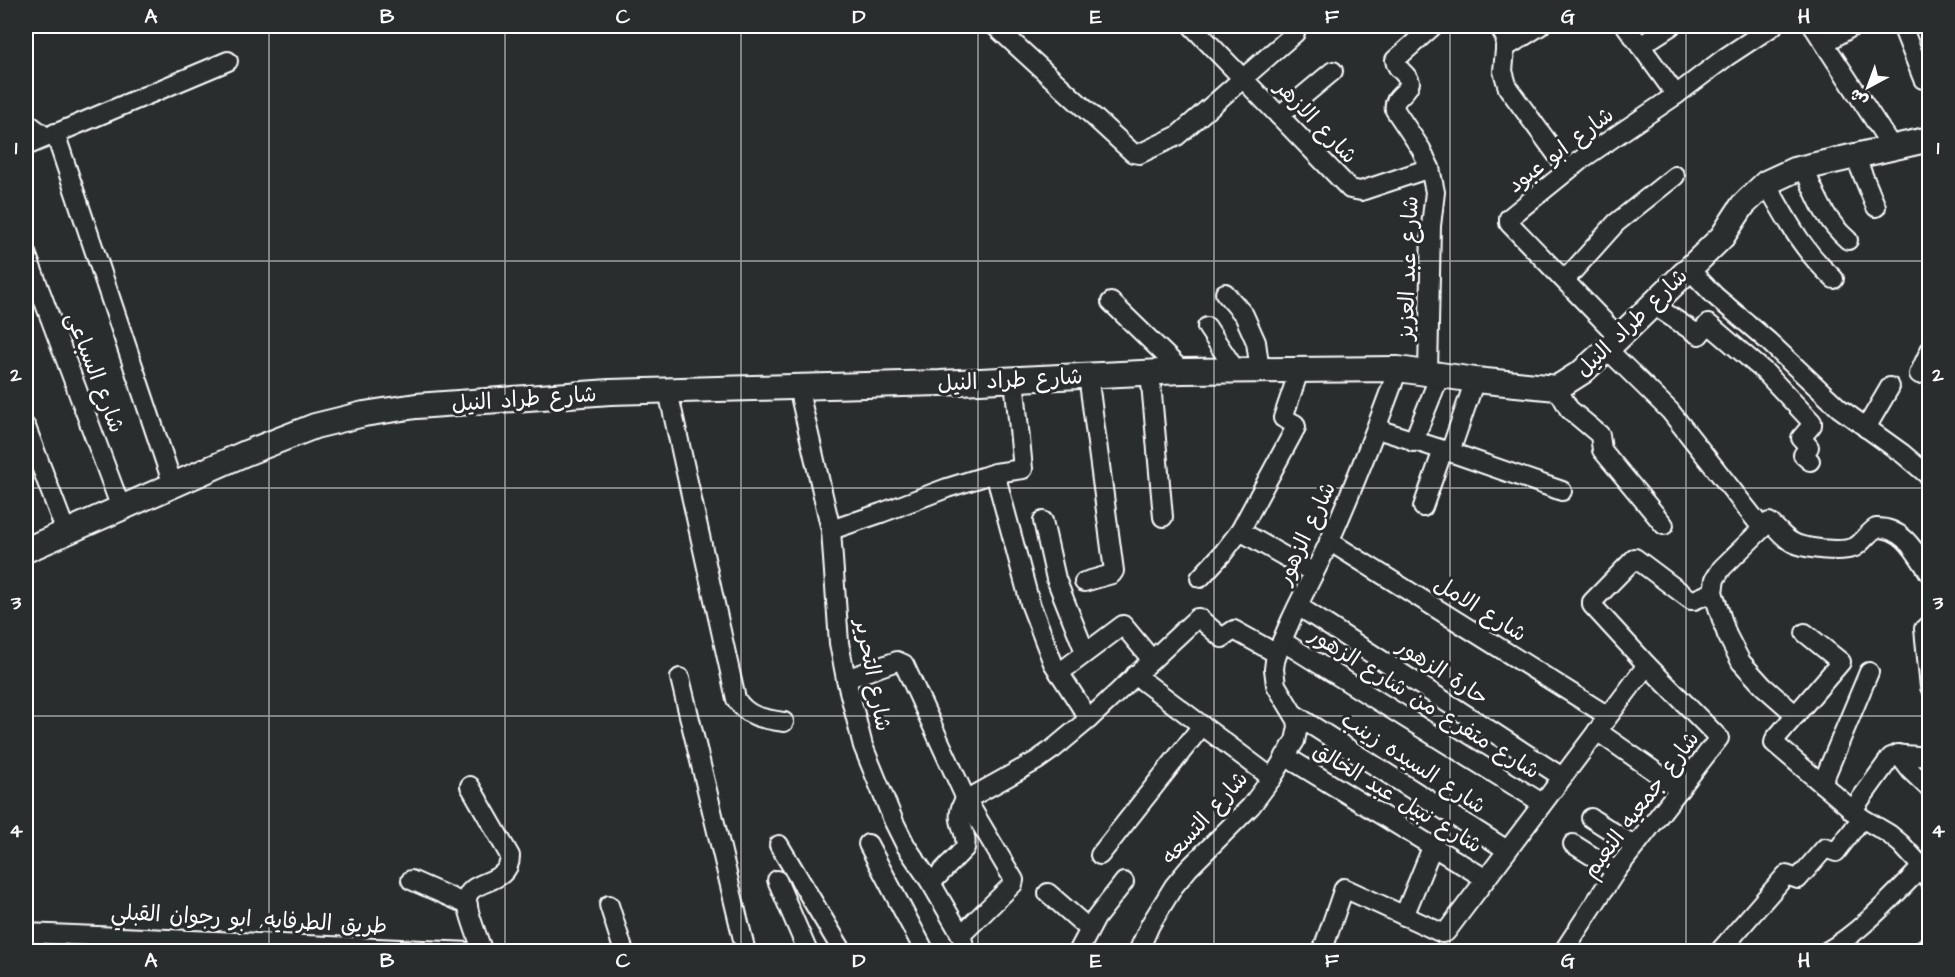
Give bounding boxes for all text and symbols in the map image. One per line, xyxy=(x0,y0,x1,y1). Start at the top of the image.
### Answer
text: A xyxy=(145,3,158,31)
text: B xyxy=(380,3,395,31)
text: C xyxy=(616,3,631,31)
text: D xyxy=(853,3,866,31)
text: E xyxy=(1090,3,1102,31)
text: F xyxy=(1325,3,1340,31)
text: G xyxy=(1561,3,1575,31)
text: H xyxy=(1798,3,1810,31)
north arrow xyxy=(1838,57,1898,117)
street label: شارع الازهر xyxy=(1266,72,1364,171)
text: ش xyxy=(1845,83,1873,112)
street label: شارع ابو عبود xyxy=(1501,100,1621,201)
text: 1 xyxy=(15,134,18,162)
text: 1 xyxy=(1937,134,1940,162)
street label: شارع عبد العزيز xyxy=(1390,195,1427,343)
street label: شارع طراد النيل xyxy=(1569,261,1695,385)
street label: شارع السباعى xyxy=(57,308,132,437)
text: 2 xyxy=(9,361,22,389)
street label: شارع طراد النيل xyxy=(937,361,1084,400)
text: 2 xyxy=(1931,361,1944,389)
street label: شارع طراد النيل xyxy=(450,379,598,420)
street label: شارع الزهور xyxy=(1269,477,1344,591)
street label: شارع الامل xyxy=(1428,569,1532,650)
text: 3 xyxy=(10,589,22,617)
text: 3 xyxy=(1932,589,1944,617)
street label: شارع التحرير xyxy=(846,615,899,734)
street label: شارع متفرع من شارع الزهور xyxy=(1302,619,1545,787)
street label: حارة الزهور xyxy=(1390,631,1494,713)
street label: شارع السيده زينب xyxy=(1335,705,1492,822)
street label: شارع جمعيه النعيم xyxy=(1576,725,1707,885)
street label: شارع نبيل عبد الخالق xyxy=(1307,735,1488,861)
street label: شارع التسعه xyxy=(1155,764,1256,872)
text: 4 xyxy=(9,817,23,845)
text: 4 xyxy=(1931,817,1945,845)
street label: طريق الطرفايه, ابو رجوان القبلي xyxy=(110,897,388,945)
text: A xyxy=(145,947,158,975)
text: B xyxy=(380,947,395,975)
text: C xyxy=(616,947,631,975)
text: D xyxy=(853,947,866,975)
text: E xyxy=(1090,947,1102,975)
text: F xyxy=(1325,947,1340,975)
text: G xyxy=(1561,947,1575,975)
text: H xyxy=(1798,947,1810,975)

